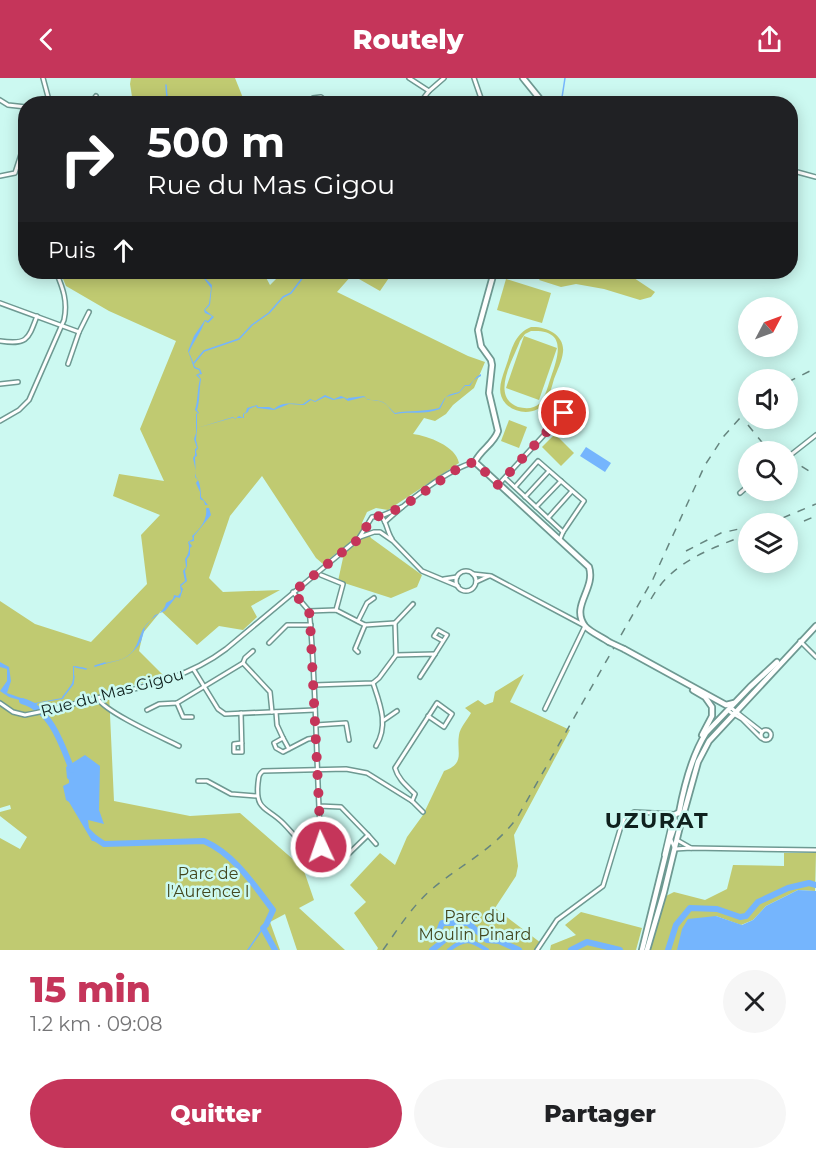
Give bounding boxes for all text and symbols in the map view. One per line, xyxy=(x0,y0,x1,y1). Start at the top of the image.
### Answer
icon: back xyxy=(30,23,63,56)
text: Routely xyxy=(353,23,463,56)
icon: share xyxy=(753,23,786,56)
text: 500 m xyxy=(147,116,285,168)
icon: right xyxy=(48,120,126,198)
text: Rue du Mas Gigou xyxy=(147,168,395,201)
icon: ahead xyxy=(107,234,140,267)
text: Puis xyxy=(48,237,95,264)
north arrow xyxy=(738,297,798,357)
map controls xyxy=(738,297,798,573)
button: sound xyxy=(738,369,798,429)
pin xyxy=(538,387,589,438)
icon: arrive xyxy=(547,396,580,429)
button: search xyxy=(738,441,798,501)
button: layers xyxy=(738,513,798,573)
street label: Rue du Mas Gigou xyxy=(39,664,186,721)
district label: UZURAT xyxy=(605,807,709,834)
position arrow xyxy=(289,815,353,879)
park label: Parc de l'Aurence I xyxy=(166,864,250,901)
park label: Parc du Moulin Pinard xyxy=(419,907,531,944)
text: 15 min xyxy=(30,967,151,1011)
button: close xyxy=(723,970,786,1033)
text: 1.2 km · 09:08 xyxy=(30,1012,162,1036)
button: Quitter xyxy=(30,1079,402,1148)
button: Partager xyxy=(414,1079,786,1148)

